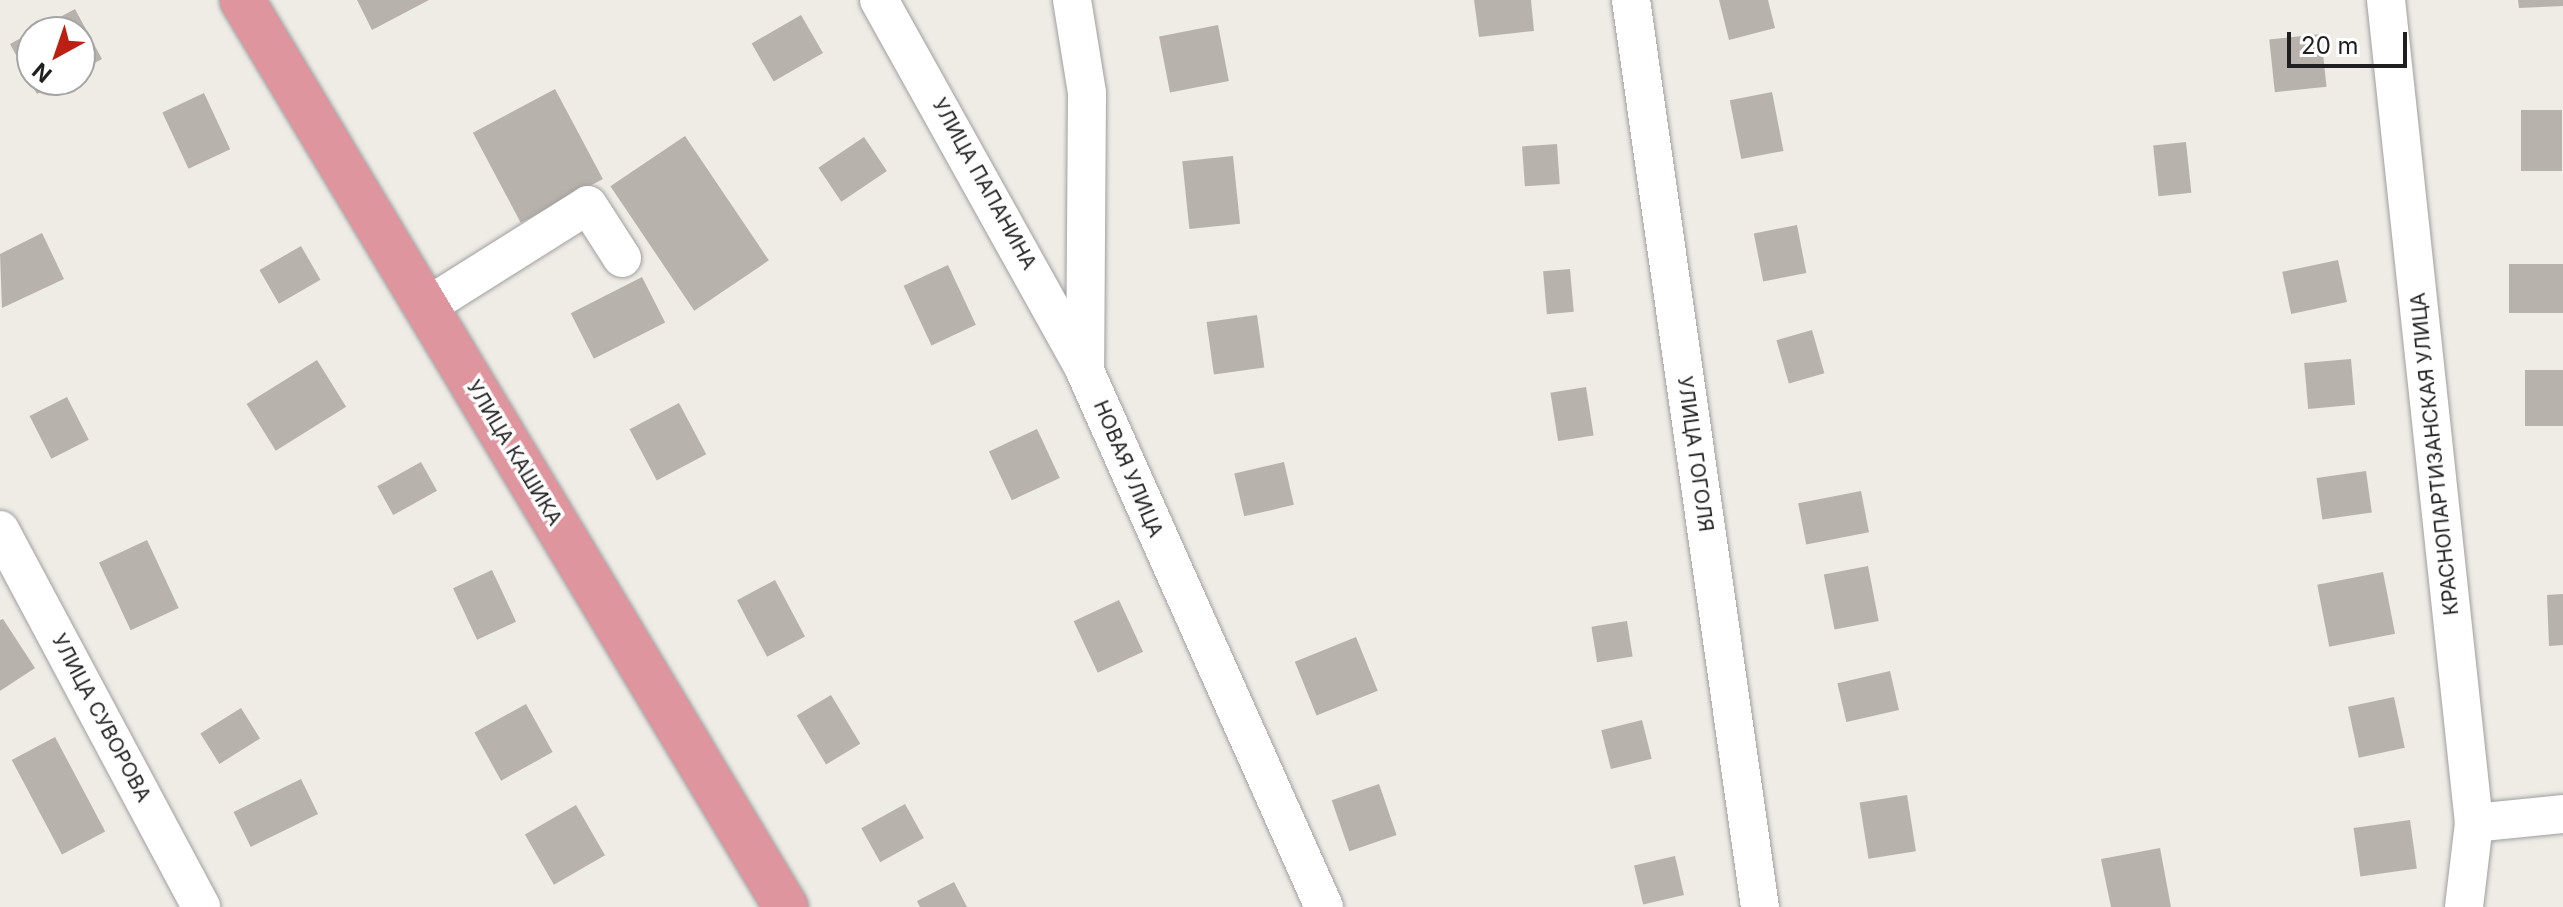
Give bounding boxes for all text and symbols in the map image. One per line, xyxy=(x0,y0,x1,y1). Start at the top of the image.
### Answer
north arrow xyxy=(16,16,96,96)
scale bar xyxy=(2291,16,2411,66)
text: 20 m xyxy=(2301,31,2359,60)
text: N xyxy=(27,58,57,88)
street label: УЛИЦА ПАПАНИНА xyxy=(927,94,1041,274)
street label: КРАСНОПАРТИЗАНСКАЯ УЛИЦА xyxy=(2406,292,2464,616)
street label: УЛИЦА ГОГОЛЯ xyxy=(1672,375,1718,533)
street label: УЛИЦА КАШИКА xyxy=(461,376,567,530)
street label: НОВАЯ УЛИЦА xyxy=(1088,397,1168,541)
street label: УЛИЦА СУВОРОВА xyxy=(47,630,155,806)

